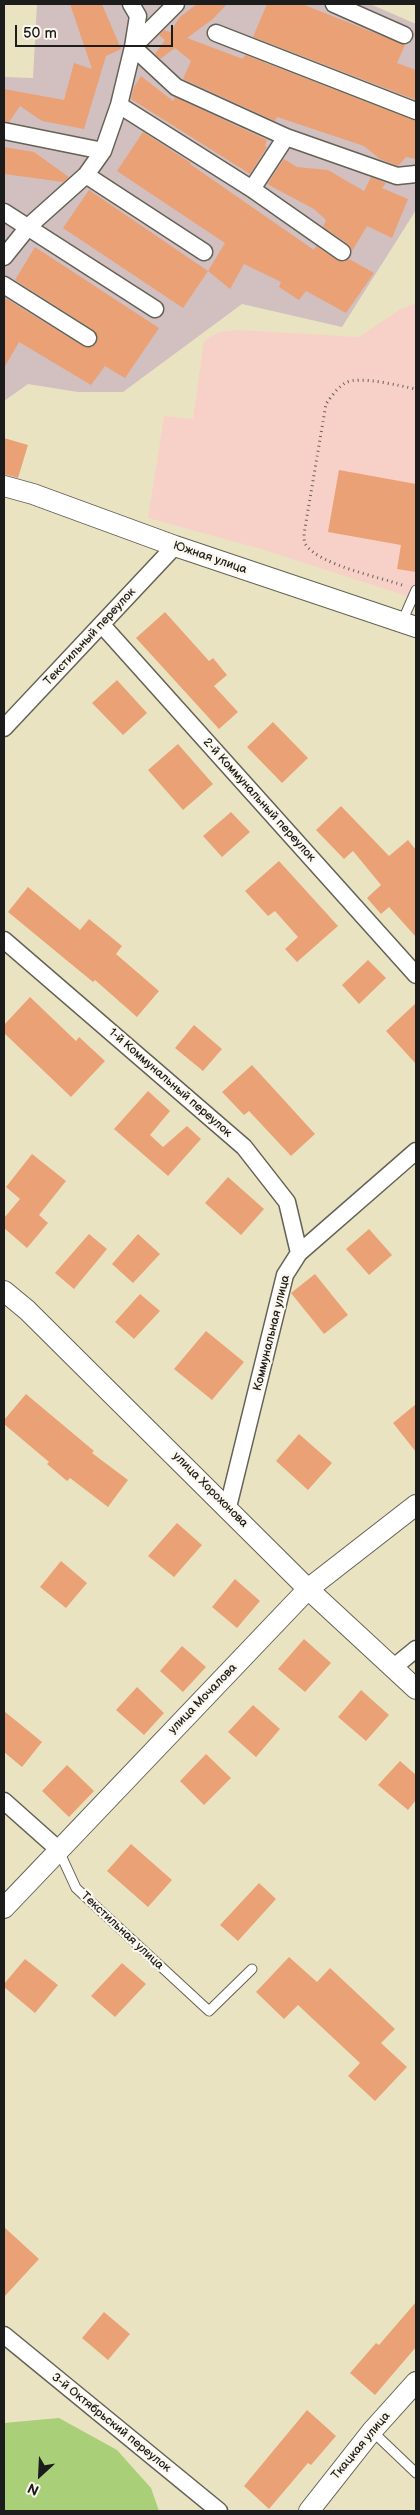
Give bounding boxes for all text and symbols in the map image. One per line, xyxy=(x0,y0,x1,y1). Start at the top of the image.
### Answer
scale bar xyxy=(18,15,175,47)
text: 50 m xyxy=(23,24,57,43)
street label: Южная улица xyxy=(171,539,249,577)
street label: Текстильный переулок xyxy=(41,585,139,689)
street label: 2-й Коммунальный переулок xyxy=(200,735,318,865)
street label: 1-й Коммунальный переулок xyxy=(105,1026,235,1140)
street label: Коммунальная улица xyxy=(251,1274,293,1392)
street label: улица Хорохонова xyxy=(169,1449,251,1531)
street label: улица Мочалова xyxy=(166,1661,240,1737)
street label: Текстильная улица xyxy=(78,1889,166,1973)
street label: 3-й Октябрьский переулок xyxy=(48,2370,174,2476)
street label: Ткацкая улица xyxy=(329,2409,393,2483)
north arrow xyxy=(15,2450,65,2500)
text: N xyxy=(25,2479,42,2499)

